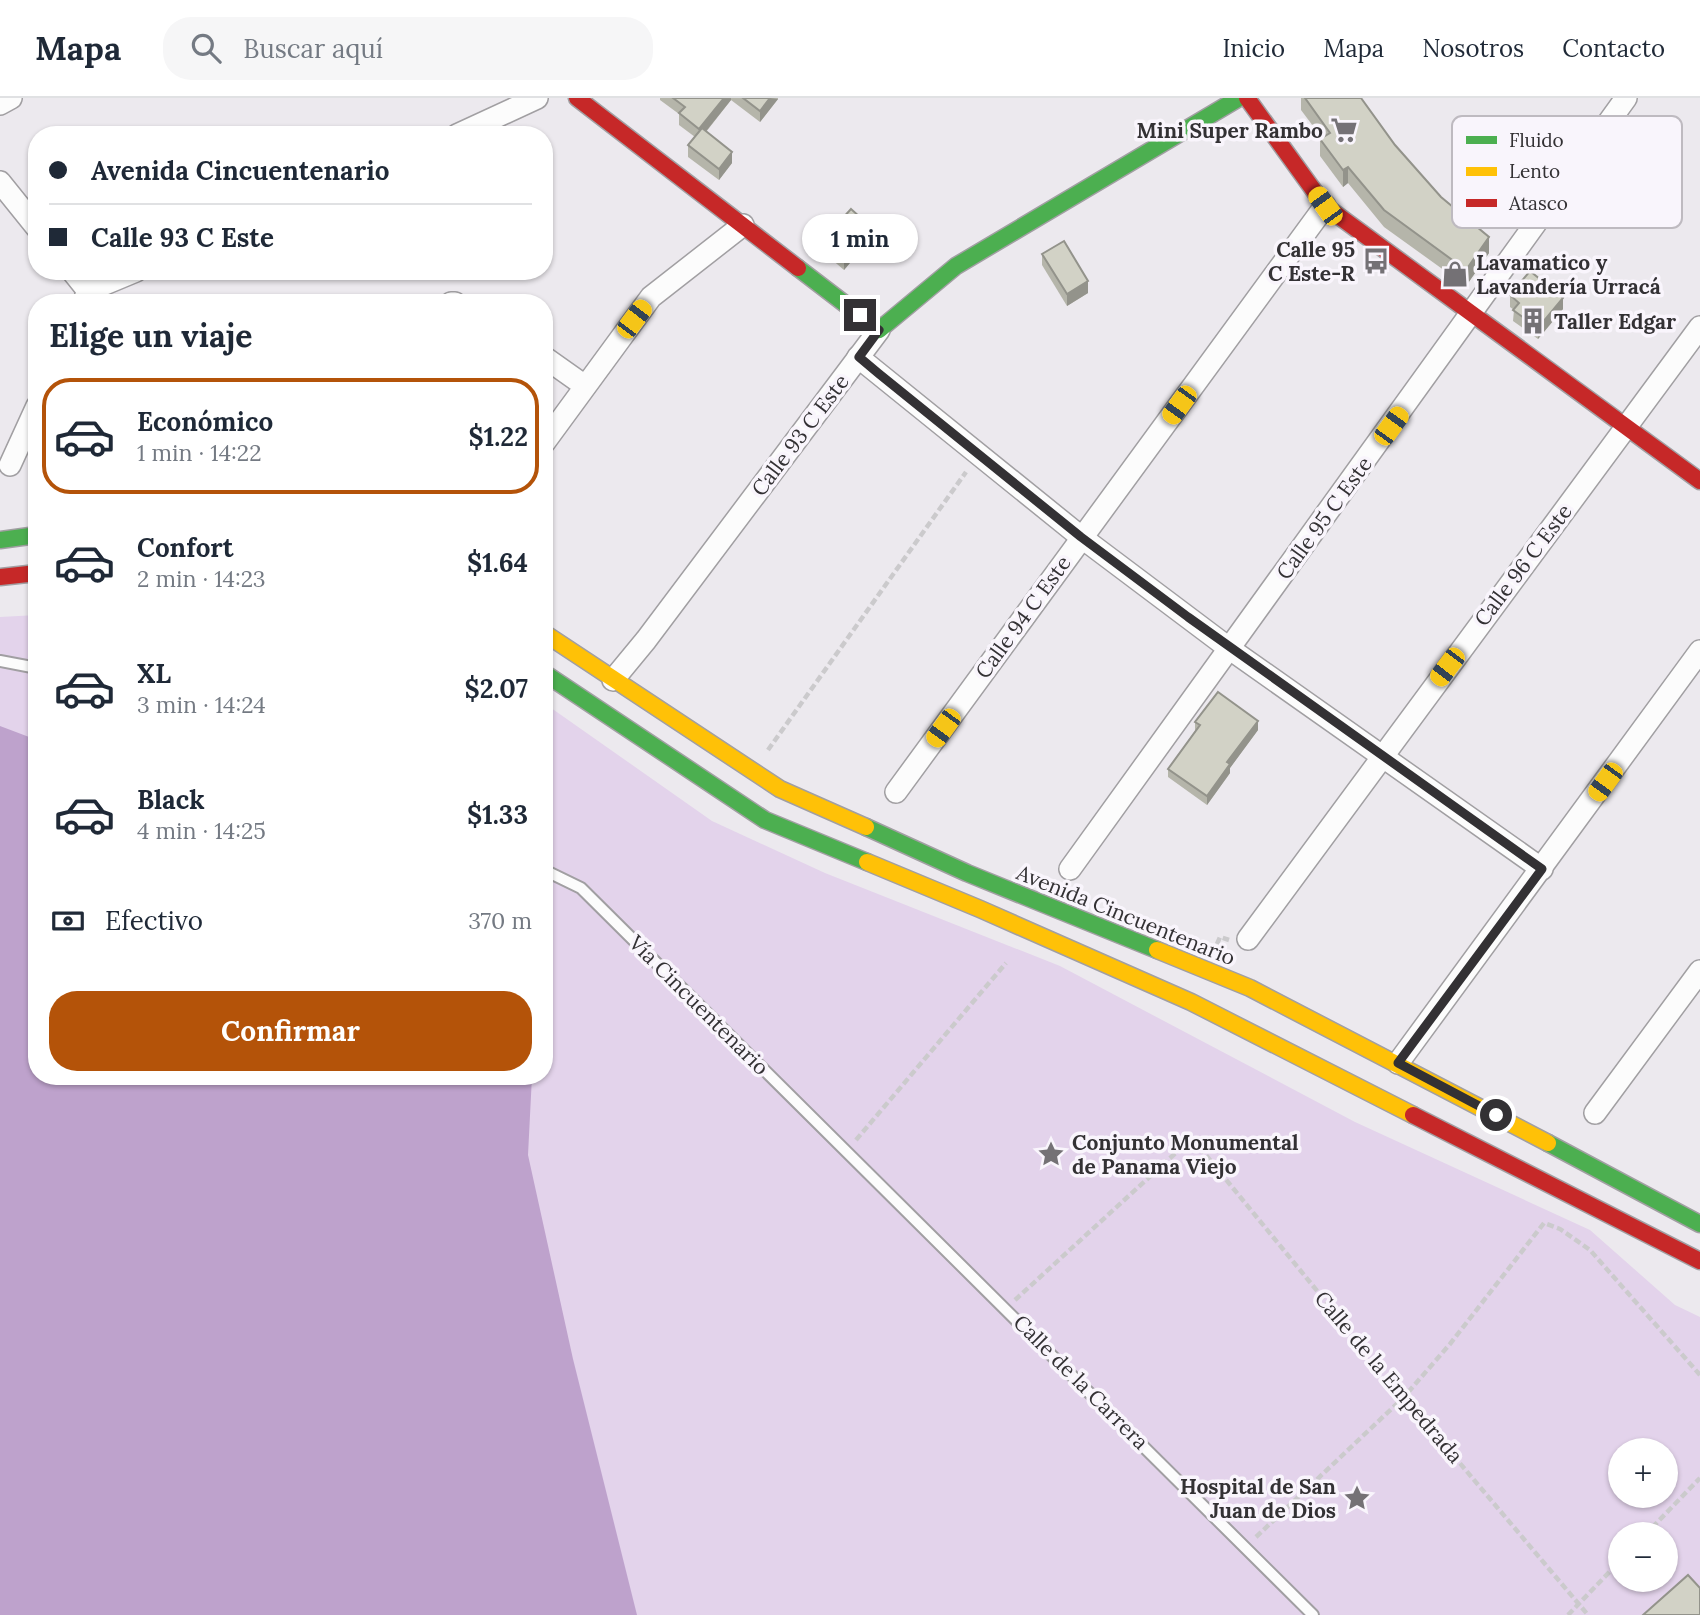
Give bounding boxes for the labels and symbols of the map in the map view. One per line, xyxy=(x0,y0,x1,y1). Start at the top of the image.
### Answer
supermarket icon: Mini Super Rambo xyxy=(1329,115,1359,145)
legend xyxy=(1452,116,1682,228)
place label: Mini Super Rambo xyxy=(1137,117,1323,144)
text: Fluido xyxy=(1509,128,1564,152)
text: Lento xyxy=(1509,159,1560,183)
car xyxy=(1305,183,1346,229)
text: Atasco xyxy=(1508,191,1568,215)
callout: 1 min xyxy=(802,214,918,262)
place label: Calle 95 C Este-R xyxy=(1268,236,1356,287)
bus stop icon: Calle 95 C Este-R xyxy=(1361,246,1391,276)
place label: Lavamatico y Lavandería Urracá xyxy=(1476,249,1661,300)
shop icon: Lavamatico y Lavandería Urracá xyxy=(1440,259,1470,289)
car xyxy=(613,296,656,342)
route end xyxy=(844,299,876,331)
building icon: Taller Edgar xyxy=(1518,306,1548,336)
place label: Taller Edgar xyxy=(1554,308,1676,335)
street label: Calle 93 C Este xyxy=(745,369,855,501)
car xyxy=(1159,382,1200,428)
car xyxy=(1371,403,1412,449)
street label: Calle 95 C Este xyxy=(1270,451,1378,585)
street label: Calle 96 C Este xyxy=(1468,499,1578,631)
street label: Calle 94 C Este xyxy=(969,550,1077,684)
car xyxy=(1426,644,1469,690)
car xyxy=(923,705,964,751)
car xyxy=(1585,759,1626,805)
street label: Avenida Cincuentenario xyxy=(1012,858,1239,971)
street label: Vía Cincuentenario xyxy=(623,929,775,1081)
route start xyxy=(1480,1099,1512,1131)
place label: Conjunto Monumental de Panama Viejo xyxy=(1072,1129,1299,1180)
place icon: Conjunto Monumental de Panama Viejo xyxy=(1036,1139,1066,1169)
street label: Calle de la Empedrada xyxy=(1309,1285,1469,1469)
street label: Calle de la Carrera xyxy=(1008,1309,1154,1455)
place label: Hospital de San Juan de Dios xyxy=(1180,1473,1336,1524)
place icon: Hospital de San Juan de Dios xyxy=(1342,1483,1372,1513)

